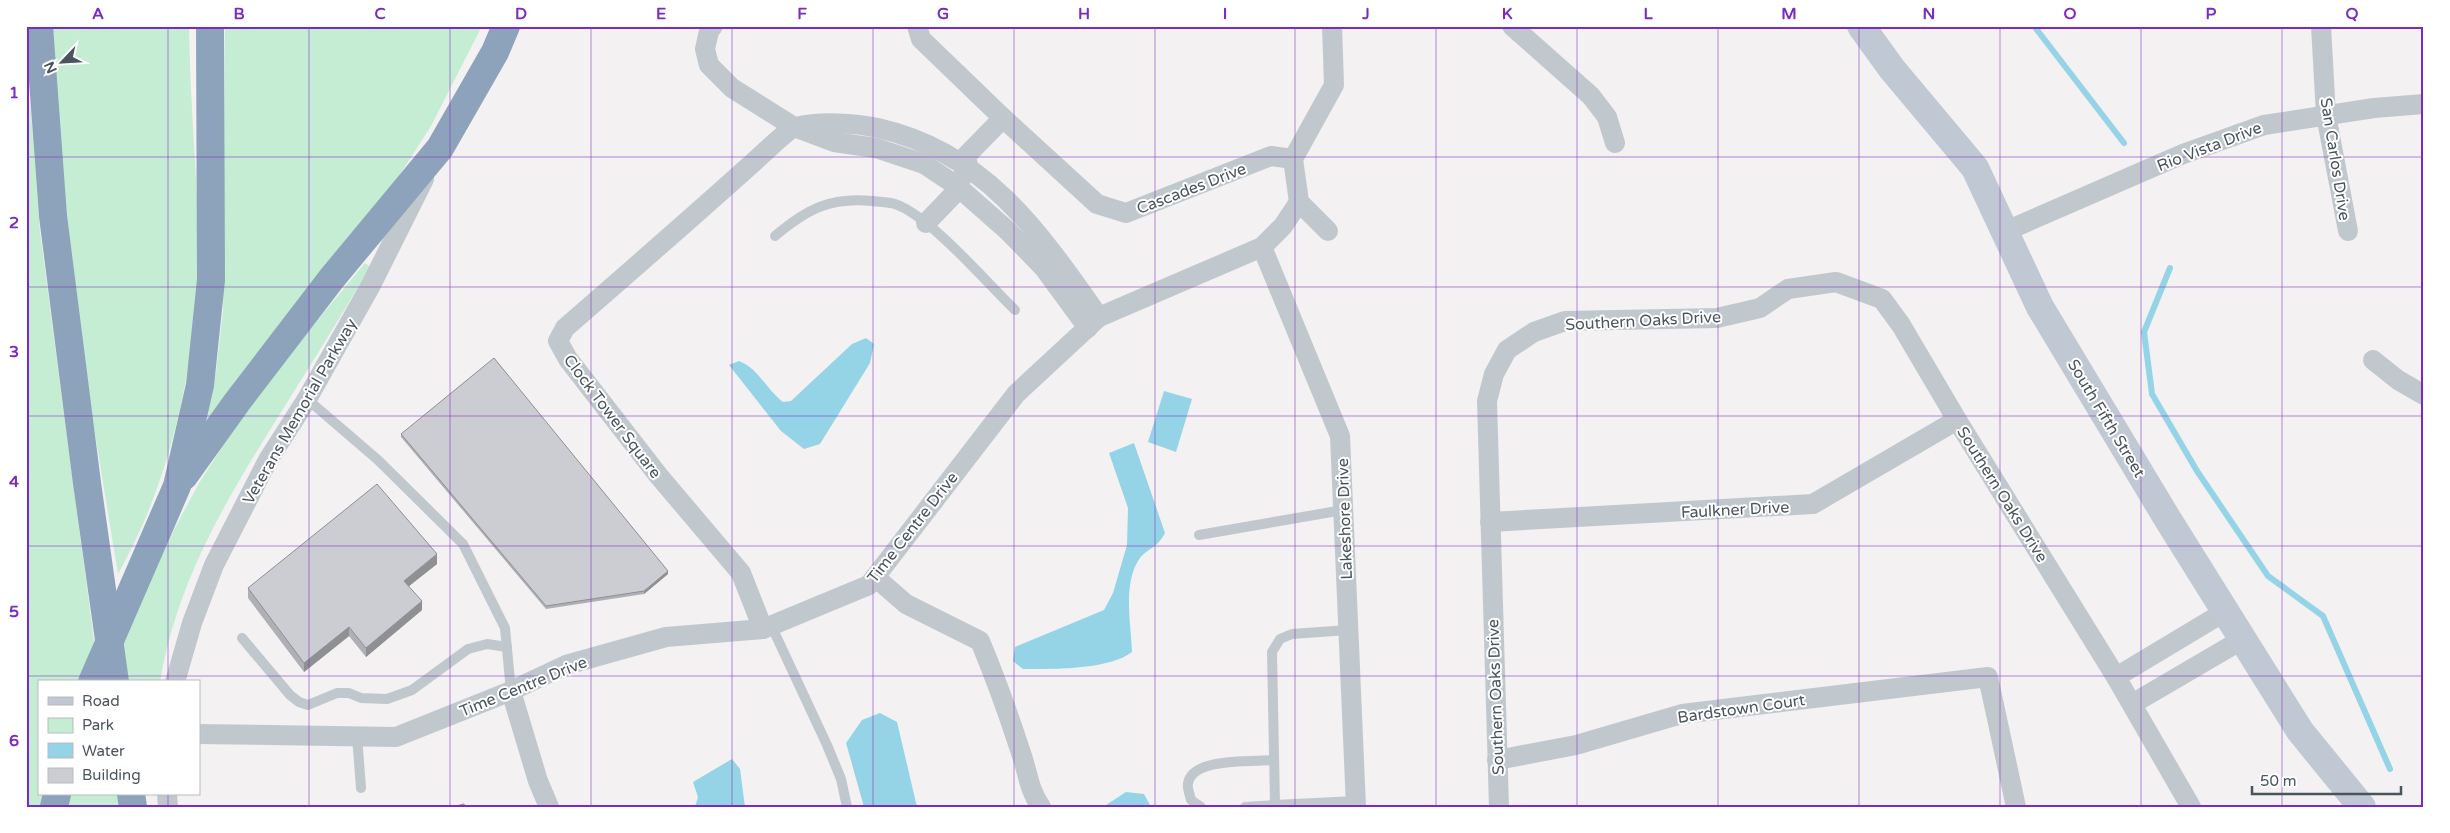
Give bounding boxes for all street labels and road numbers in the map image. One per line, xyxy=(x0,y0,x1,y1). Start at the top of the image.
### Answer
street label: San Carlos Drive xyxy=(2315,96,2355,222)
street label: Rio Vista Drive xyxy=(2154,118,2265,176)
street label: Cascades Drive xyxy=(1134,159,1249,219)
street label: Southern Oaks Drive xyxy=(1565,307,1721,335)
street label: Veterans Memorial Parkway xyxy=(238,315,362,508)
street label: Clock Tower Square xyxy=(559,351,665,483)
street label: South Fifth Street xyxy=(2063,356,2149,481)
street label: Southern Oaks Drive xyxy=(1952,423,2052,566)
street label: Lakeshore Drive xyxy=(1333,458,1357,580)
street label: Time Centre Drive xyxy=(863,468,962,587)
street label: Faulkner Drive xyxy=(1680,497,1790,523)
street label: Southern Oaks Drive xyxy=(1483,619,1509,775)
street label: Time Centre Drive xyxy=(457,652,590,722)
street label: Bardstown Court xyxy=(1676,690,1806,728)

